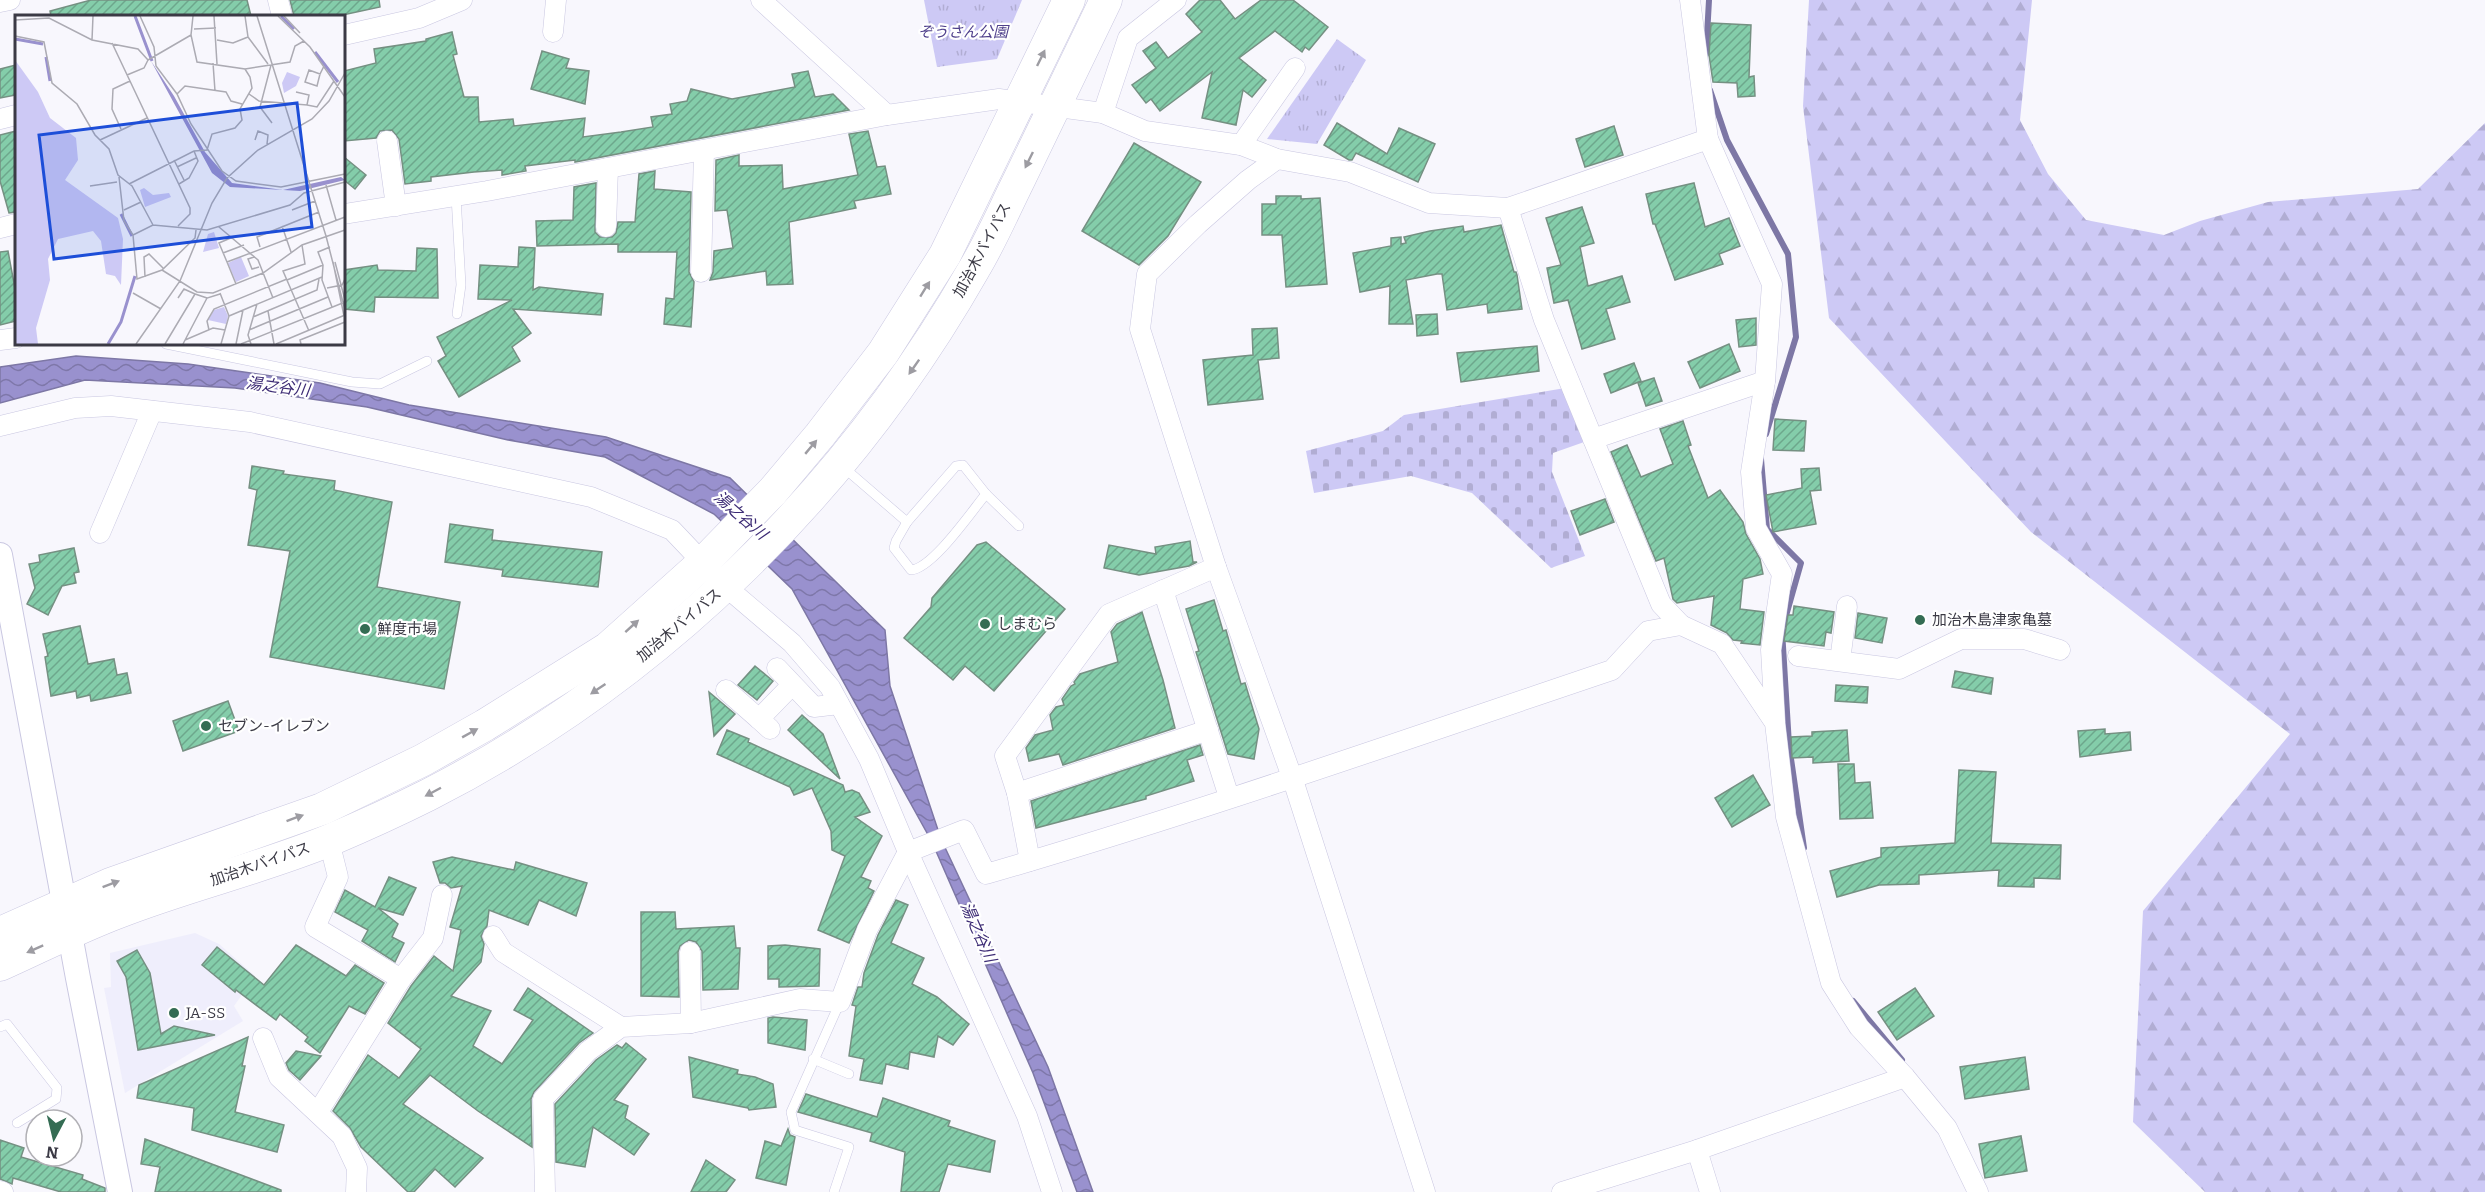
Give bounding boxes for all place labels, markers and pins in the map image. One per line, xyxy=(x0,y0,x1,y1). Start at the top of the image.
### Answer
place label: 加治木島津家亀墓 xyxy=(1932,611,2052,629)
marker: 加治木島津家亀墓 xyxy=(1913,613,1927,627)
place label: しまむら xyxy=(997,615,1057,633)
marker: しまむら xyxy=(978,617,992,631)
place label: 鮮度市場 xyxy=(377,620,437,638)
marker: 鮮度市場 xyxy=(358,622,372,636)
place label: セブン-イレブン xyxy=(218,717,330,735)
marker: セブン-イレブン xyxy=(199,719,213,733)
place label: JA-SS xyxy=(185,1004,225,1022)
marker: JA-SS xyxy=(167,1006,181,1020)

